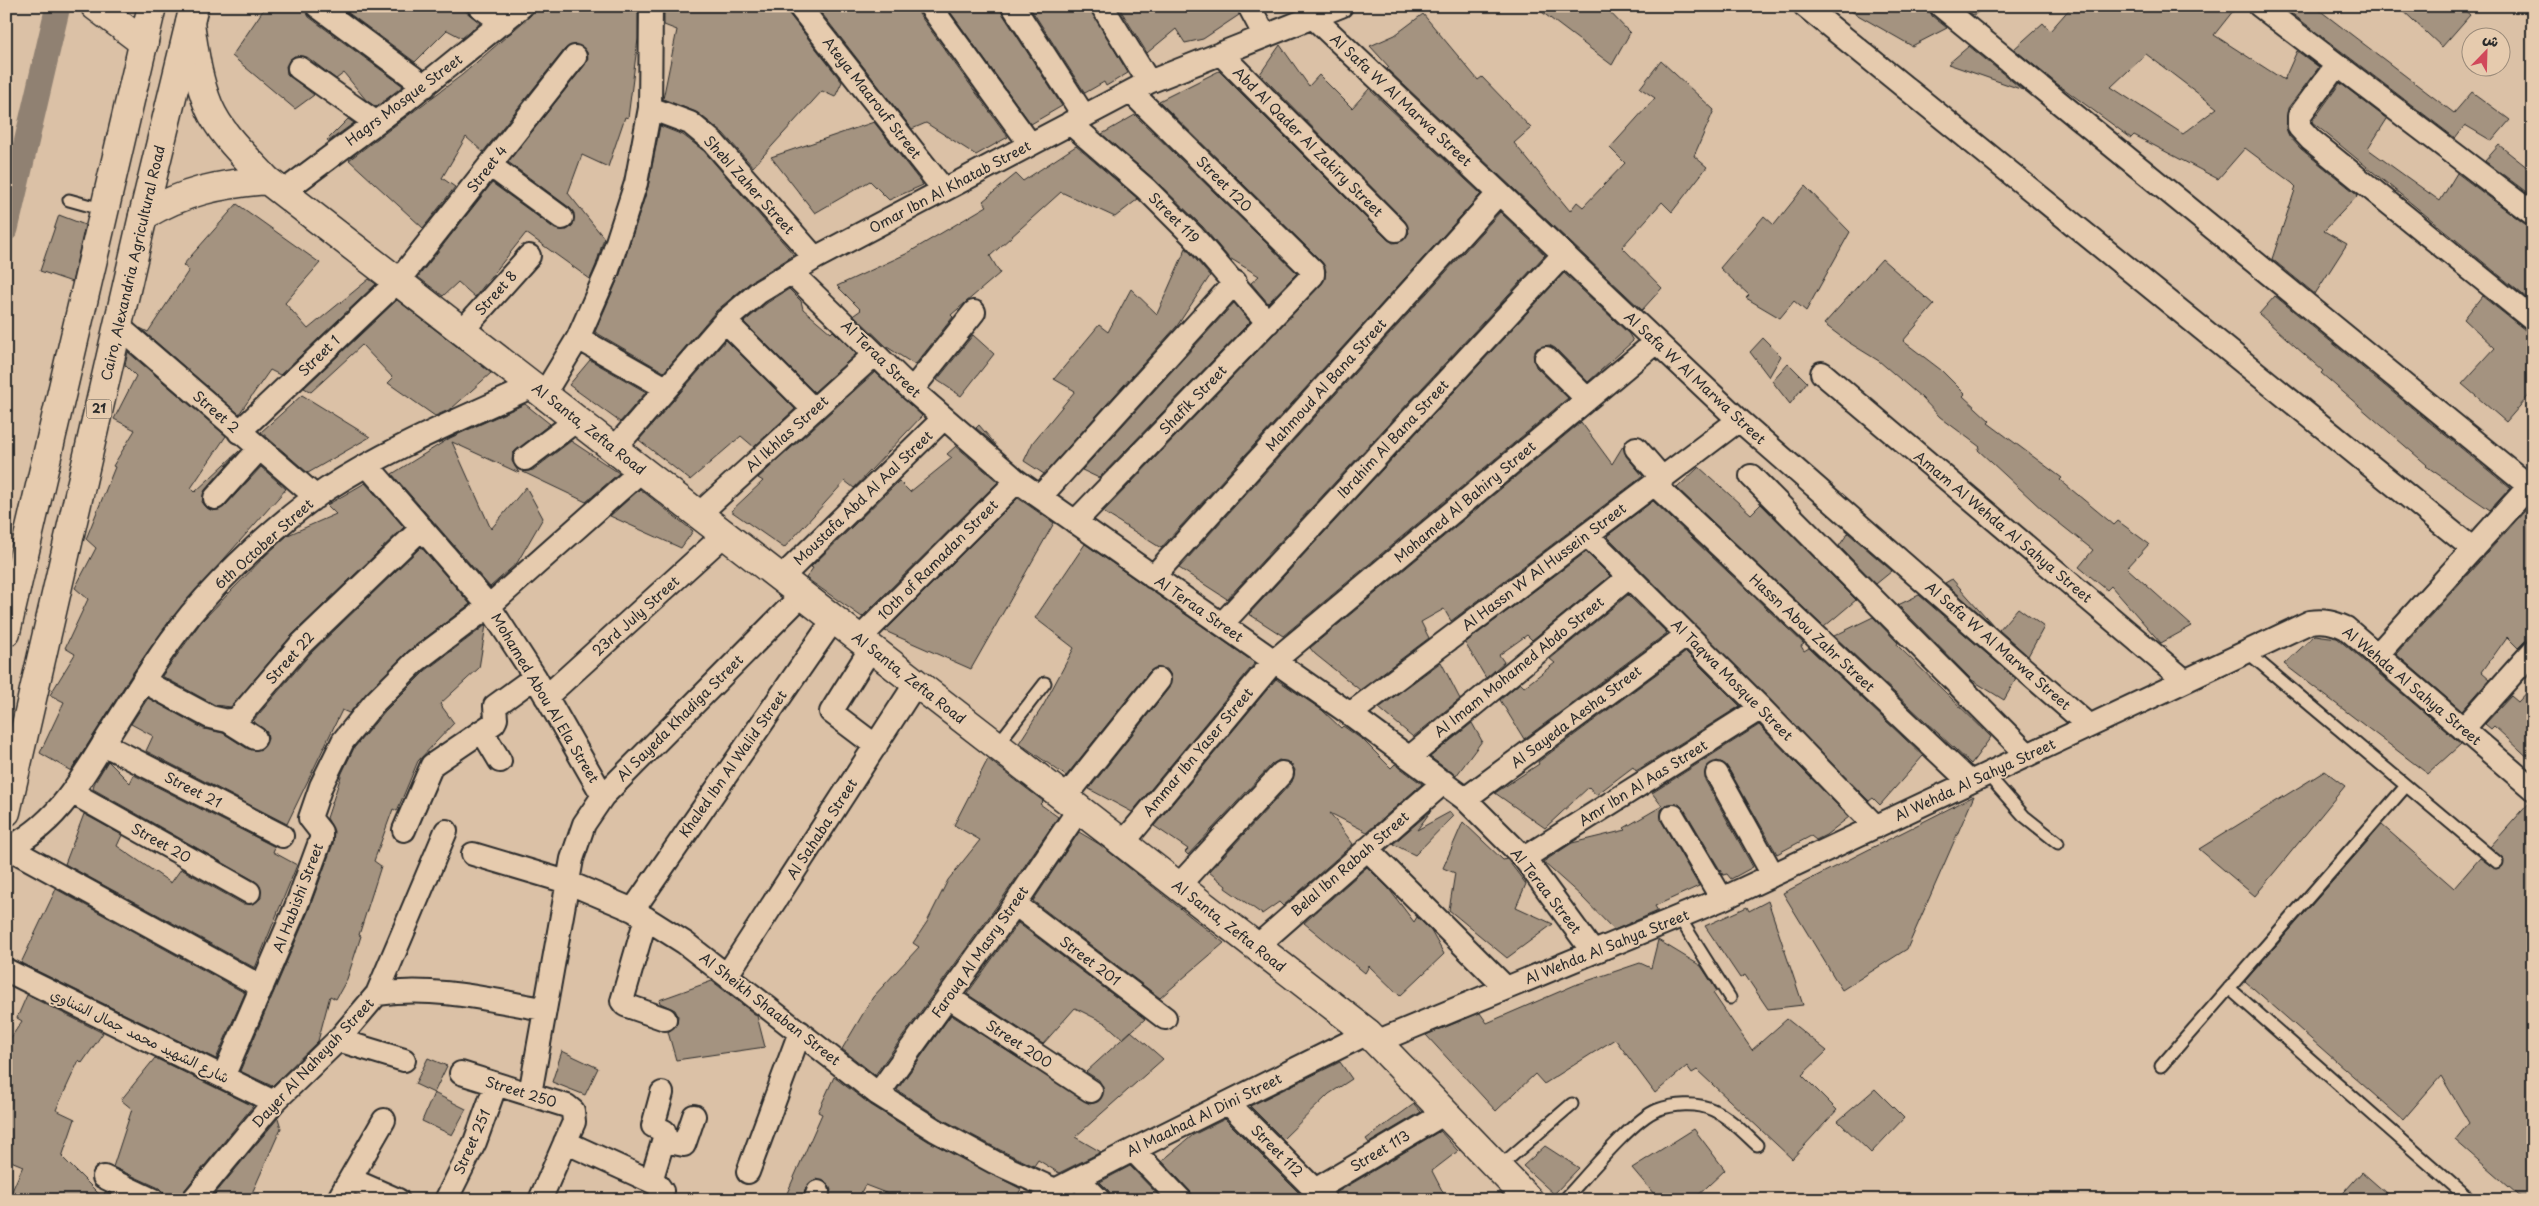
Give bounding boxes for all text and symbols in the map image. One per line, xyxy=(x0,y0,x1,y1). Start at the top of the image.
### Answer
text: ش xyxy=(2480,27,2502,52)
street label: Al Safa W Al Marwa Street xyxy=(1326,28,1477,171)
north arrow xyxy=(2462,28,2512,78)
street label: Ateya Maarouf Street xyxy=(818,32,927,163)
street label: Hagrs Mosque Street xyxy=(341,48,467,151)
street label: Abd Al Qader Al Zakiry Street xyxy=(1229,62,1388,222)
street label: Shebl Zaher Street xyxy=(699,131,800,239)
street label: Omar Ibn Al Khatab Street xyxy=(865,135,1034,238)
street label: Street 4 xyxy=(461,141,512,197)
street label: Cairo, Alexandria Agricultural Road xyxy=(95,143,170,383)
street label: Street 120 xyxy=(1192,151,1257,216)
street label: Street 119 xyxy=(1144,187,1205,248)
street label: Street 8 xyxy=(470,265,522,320)
street label: Al Safa W Al Marwa Street xyxy=(1620,306,1771,449)
street label: Mahmoud Al Bana Street xyxy=(1260,314,1391,456)
street label: Al Teraa Street xyxy=(837,315,926,402)
street label: Street 1 xyxy=(293,330,344,381)
street label: Shafik Street xyxy=(1154,360,1232,439)
street label: Ibrahim Al Bana Street xyxy=(1332,374,1453,503)
street label: Al Santa, Zefta Road xyxy=(528,378,651,480)
street label: Street 2 xyxy=(188,385,244,438)
street label: Al Ikhlas Street xyxy=(741,390,833,477)
road number: 21 xyxy=(86,399,112,418)
street label: Moustafa Abd Al Aal Street xyxy=(788,425,937,570)
street label: Mohamed Al Bahiry Street xyxy=(1389,436,1540,567)
street label: Amam Al Wehda Al Sahya Street xyxy=(1910,446,2097,608)
street label: 6th October Street xyxy=(210,493,318,594)
street label: 10th of Ramadan Street xyxy=(873,495,1003,625)
street label: Al Hassn W Al Hussein Street xyxy=(1457,497,1631,636)
street label: Hassn Abou Zahr Street xyxy=(1745,569,1880,697)
street label: 23rd July Street xyxy=(587,570,684,661)
street label: Al Teraa Street xyxy=(1151,570,1248,647)
street label: Al Safa W Al Marwa Street xyxy=(1921,576,2076,715)
street label: Al Imam Mohamed Abdo Street xyxy=(1429,591,1609,742)
street label: Mohamed Abou Al Ela Street xyxy=(486,609,605,787)
street label: Al Taqwa Mosque Street xyxy=(1667,614,1798,746)
street label: Al Wehda Al Sahya Street xyxy=(2338,621,2486,750)
street label: Street 22 xyxy=(260,627,319,688)
street label: Al Santa, Zefta Road xyxy=(848,627,971,729)
street label: Al Sayeda Khadiga Street xyxy=(612,649,748,786)
street label: Al Sayeda Aesha Street xyxy=(1506,660,1645,773)
street label: Ammar Ibn Yaser Street xyxy=(1137,683,1258,821)
street label: Khaled Ibn Al Walid Street xyxy=(674,685,792,842)
street label: Al Wehda Al Sahya Street xyxy=(1891,733,2059,826)
street label: Amr Ibn Al Aas Street xyxy=(1574,734,1712,831)
street label: Street 21 xyxy=(161,766,225,813)
street label: Al Sahaba Street xyxy=(781,774,862,883)
street label: Belal Ibn Rabah Street xyxy=(1286,806,1414,921)
street label: Street 20 xyxy=(128,818,195,868)
street label: Al Habishi Street xyxy=(267,840,328,956)
street label: Al Teraa Street xyxy=(1506,843,1587,938)
street label: Al Santa, Zefta Road xyxy=(1168,875,1291,977)
street label: Farouq Al Masry Street xyxy=(926,881,1033,1022)
street label: Al Wehda Al Sahya Street xyxy=(1522,904,1692,989)
street label: Street 201 xyxy=(1056,931,1125,990)
street label: Al Sheikh Shaaban Street xyxy=(696,947,845,1070)
street label: شارع الشهيد محمد جمال الشناوي xyxy=(47,983,233,1089)
street label: Dayer Al Naheyah Street xyxy=(247,993,379,1132)
street label: Street 200 xyxy=(982,1014,1057,1073)
street label: Al Maahad Al Dini Street xyxy=(1122,1068,1285,1161)
street label: Street 250 xyxy=(483,1071,559,1112)
street label: Street 251 xyxy=(448,1106,495,1178)
street label: Street 112 xyxy=(1246,1120,1308,1182)
street label: Street 113 xyxy=(1346,1125,1414,1177)

